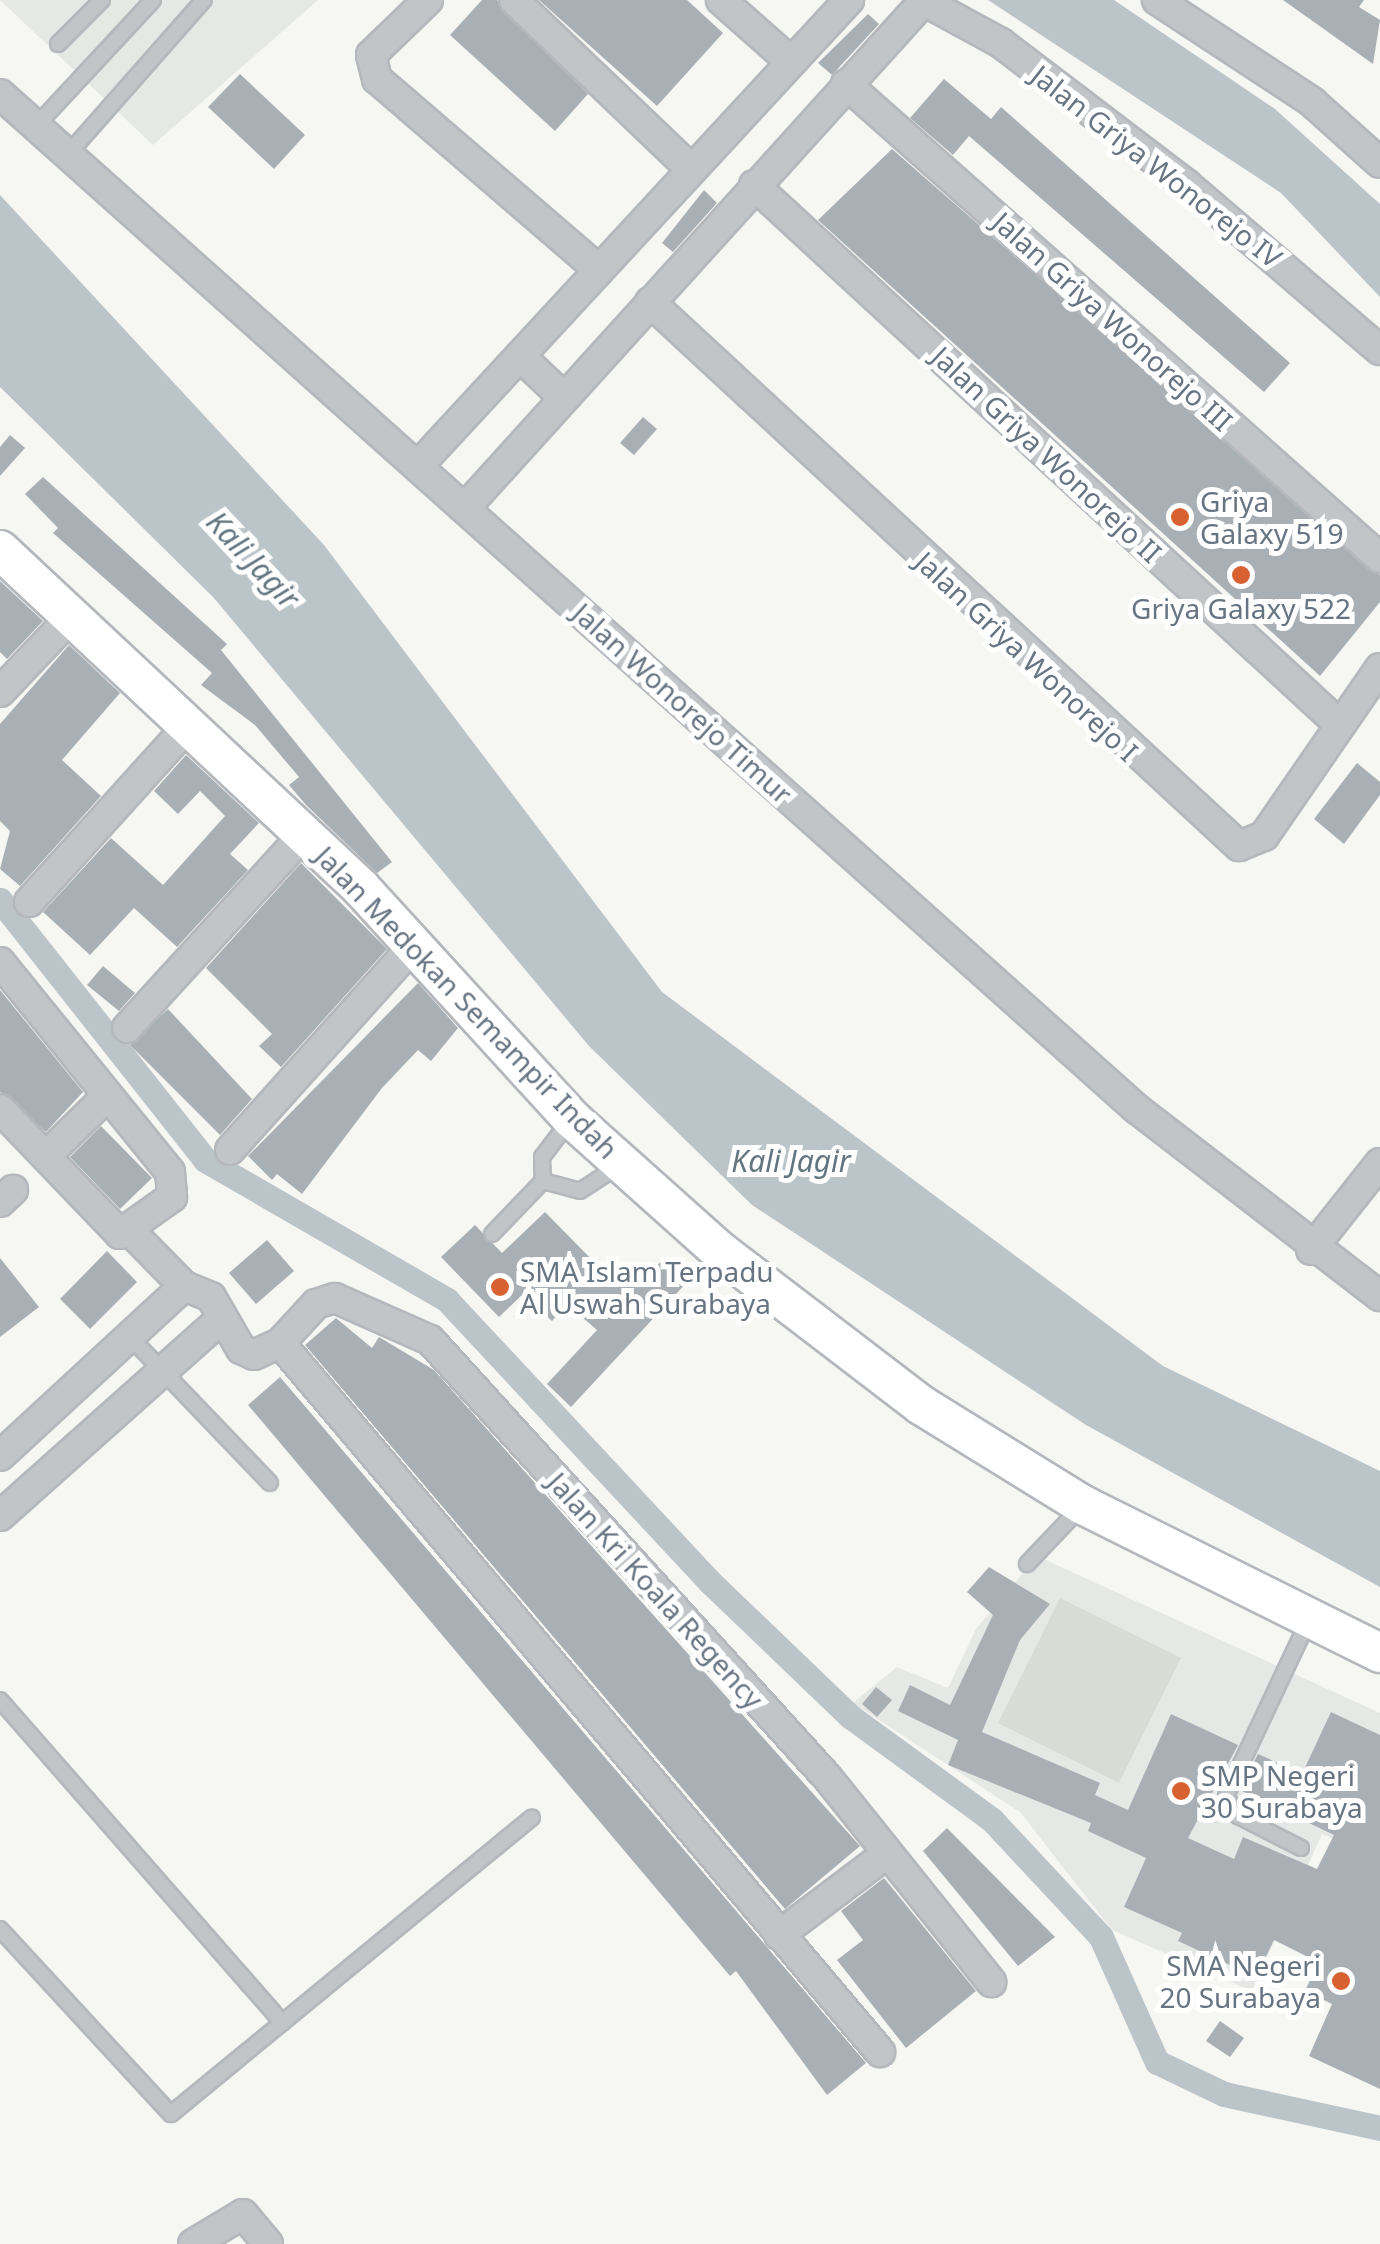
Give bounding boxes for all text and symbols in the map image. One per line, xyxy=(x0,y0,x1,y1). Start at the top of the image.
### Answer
street label: Jalan Griya Wonorejo IV xyxy=(1025,58,1289,274)
street label: Jalan Griya Wonorejo III xyxy=(986,205,1240,437)
street label: Jalan Griya Wonorejo II xyxy=(925,339,1169,569)
place label: Griya Galaxy 519 xyxy=(1200,484,1343,550)
water label: Kali Jagir xyxy=(199,504,307,616)
marker: Griya Galaxy 519 xyxy=(1169,506,1191,528)
street label: Jalan Griya Wonorejo I xyxy=(909,544,1145,768)
marker: Griya Galaxy 522 xyxy=(1230,564,1252,586)
place label: Griya Galaxy 522 xyxy=(1131,591,1351,625)
street label: Jalan Wonorejo Timur xyxy=(566,596,800,810)
street label: Jalan Medokan Semampir Indah xyxy=(309,839,625,1165)
water label: Kali Jagir xyxy=(731,1143,851,1179)
place label: SMA Islam Terpadu Al Uswah Surabaya xyxy=(520,1254,774,1320)
marker: SMA Islam Terpadu Al Uswah Surabaya xyxy=(489,1276,511,1298)
street label: Jalan Kri Koala Regency xyxy=(541,1465,771,1715)
place label: SMP Negeri 30 Surabaya xyxy=(1201,1758,1363,1824)
marker: SMP Negeri 30 Surabaya xyxy=(1170,1780,1192,1802)
place label: SMA Negeri 20 Surabaya xyxy=(1159,1948,1321,2014)
marker: SMA Negeri 20 Surabaya xyxy=(1330,1970,1352,1992)

